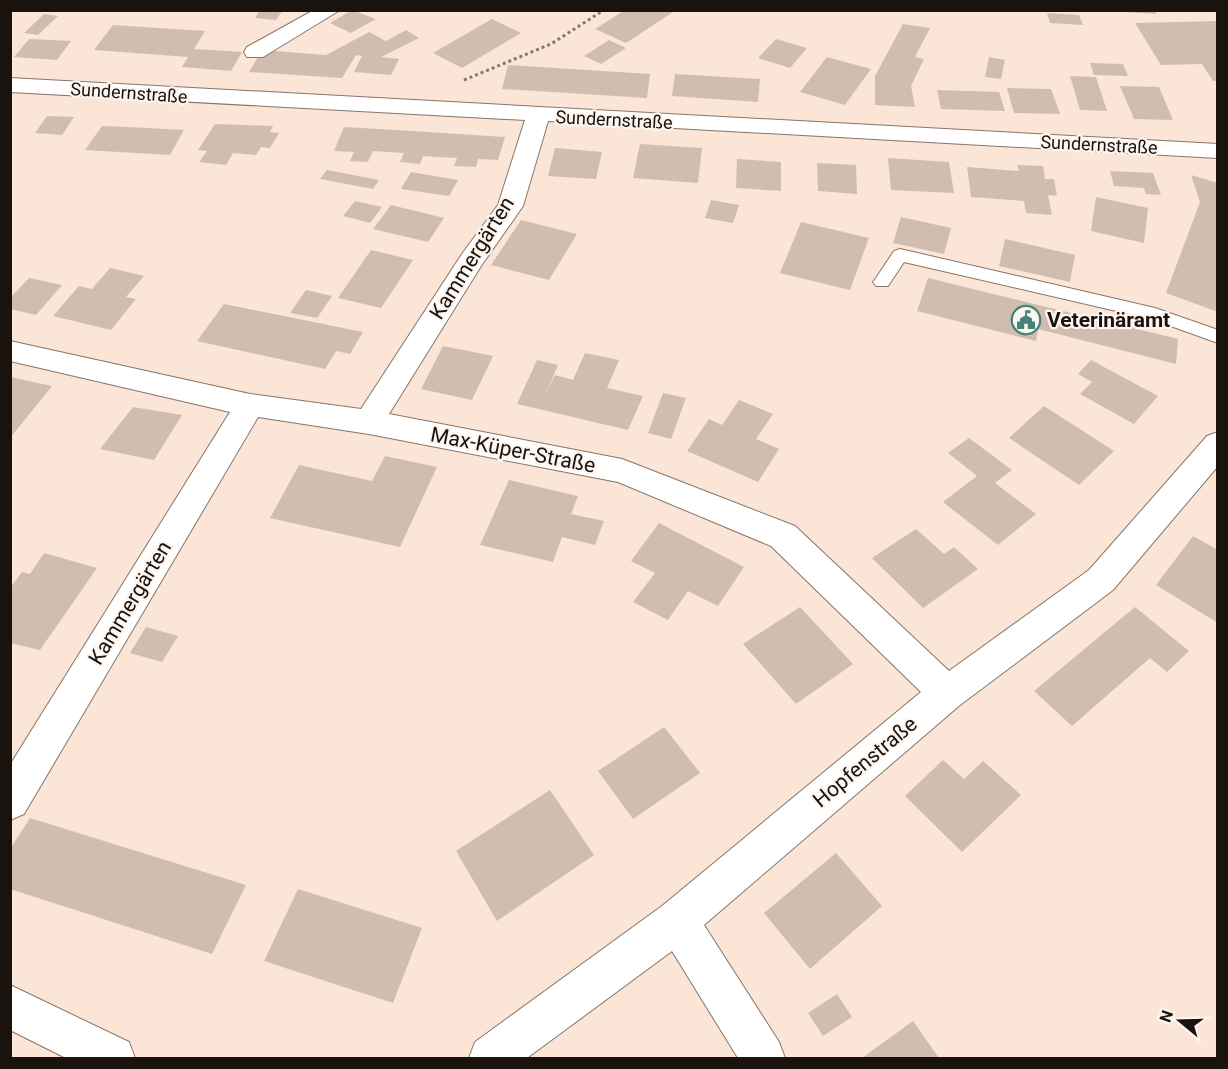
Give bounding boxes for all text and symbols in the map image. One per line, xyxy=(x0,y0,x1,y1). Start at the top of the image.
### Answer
street label: Sundernstraße xyxy=(70,78,188,107)
street label: Sundernstraße xyxy=(555,106,673,133)
street label: Sundernstraße xyxy=(1040,131,1158,158)
street label: Kammergärten xyxy=(425,192,519,324)
public building icon: Veterinäramt xyxy=(1010,304,1042,336)
place label: Veterinäramt xyxy=(1047,308,1170,332)
street label: Max-Küper-Straße xyxy=(429,422,597,478)
street label: Kammergärten xyxy=(84,537,176,669)
street label: Hopfenstraße xyxy=(808,712,922,812)
north arrow xyxy=(1150,991,1210,1051)
text: N xyxy=(1155,1008,1177,1025)

